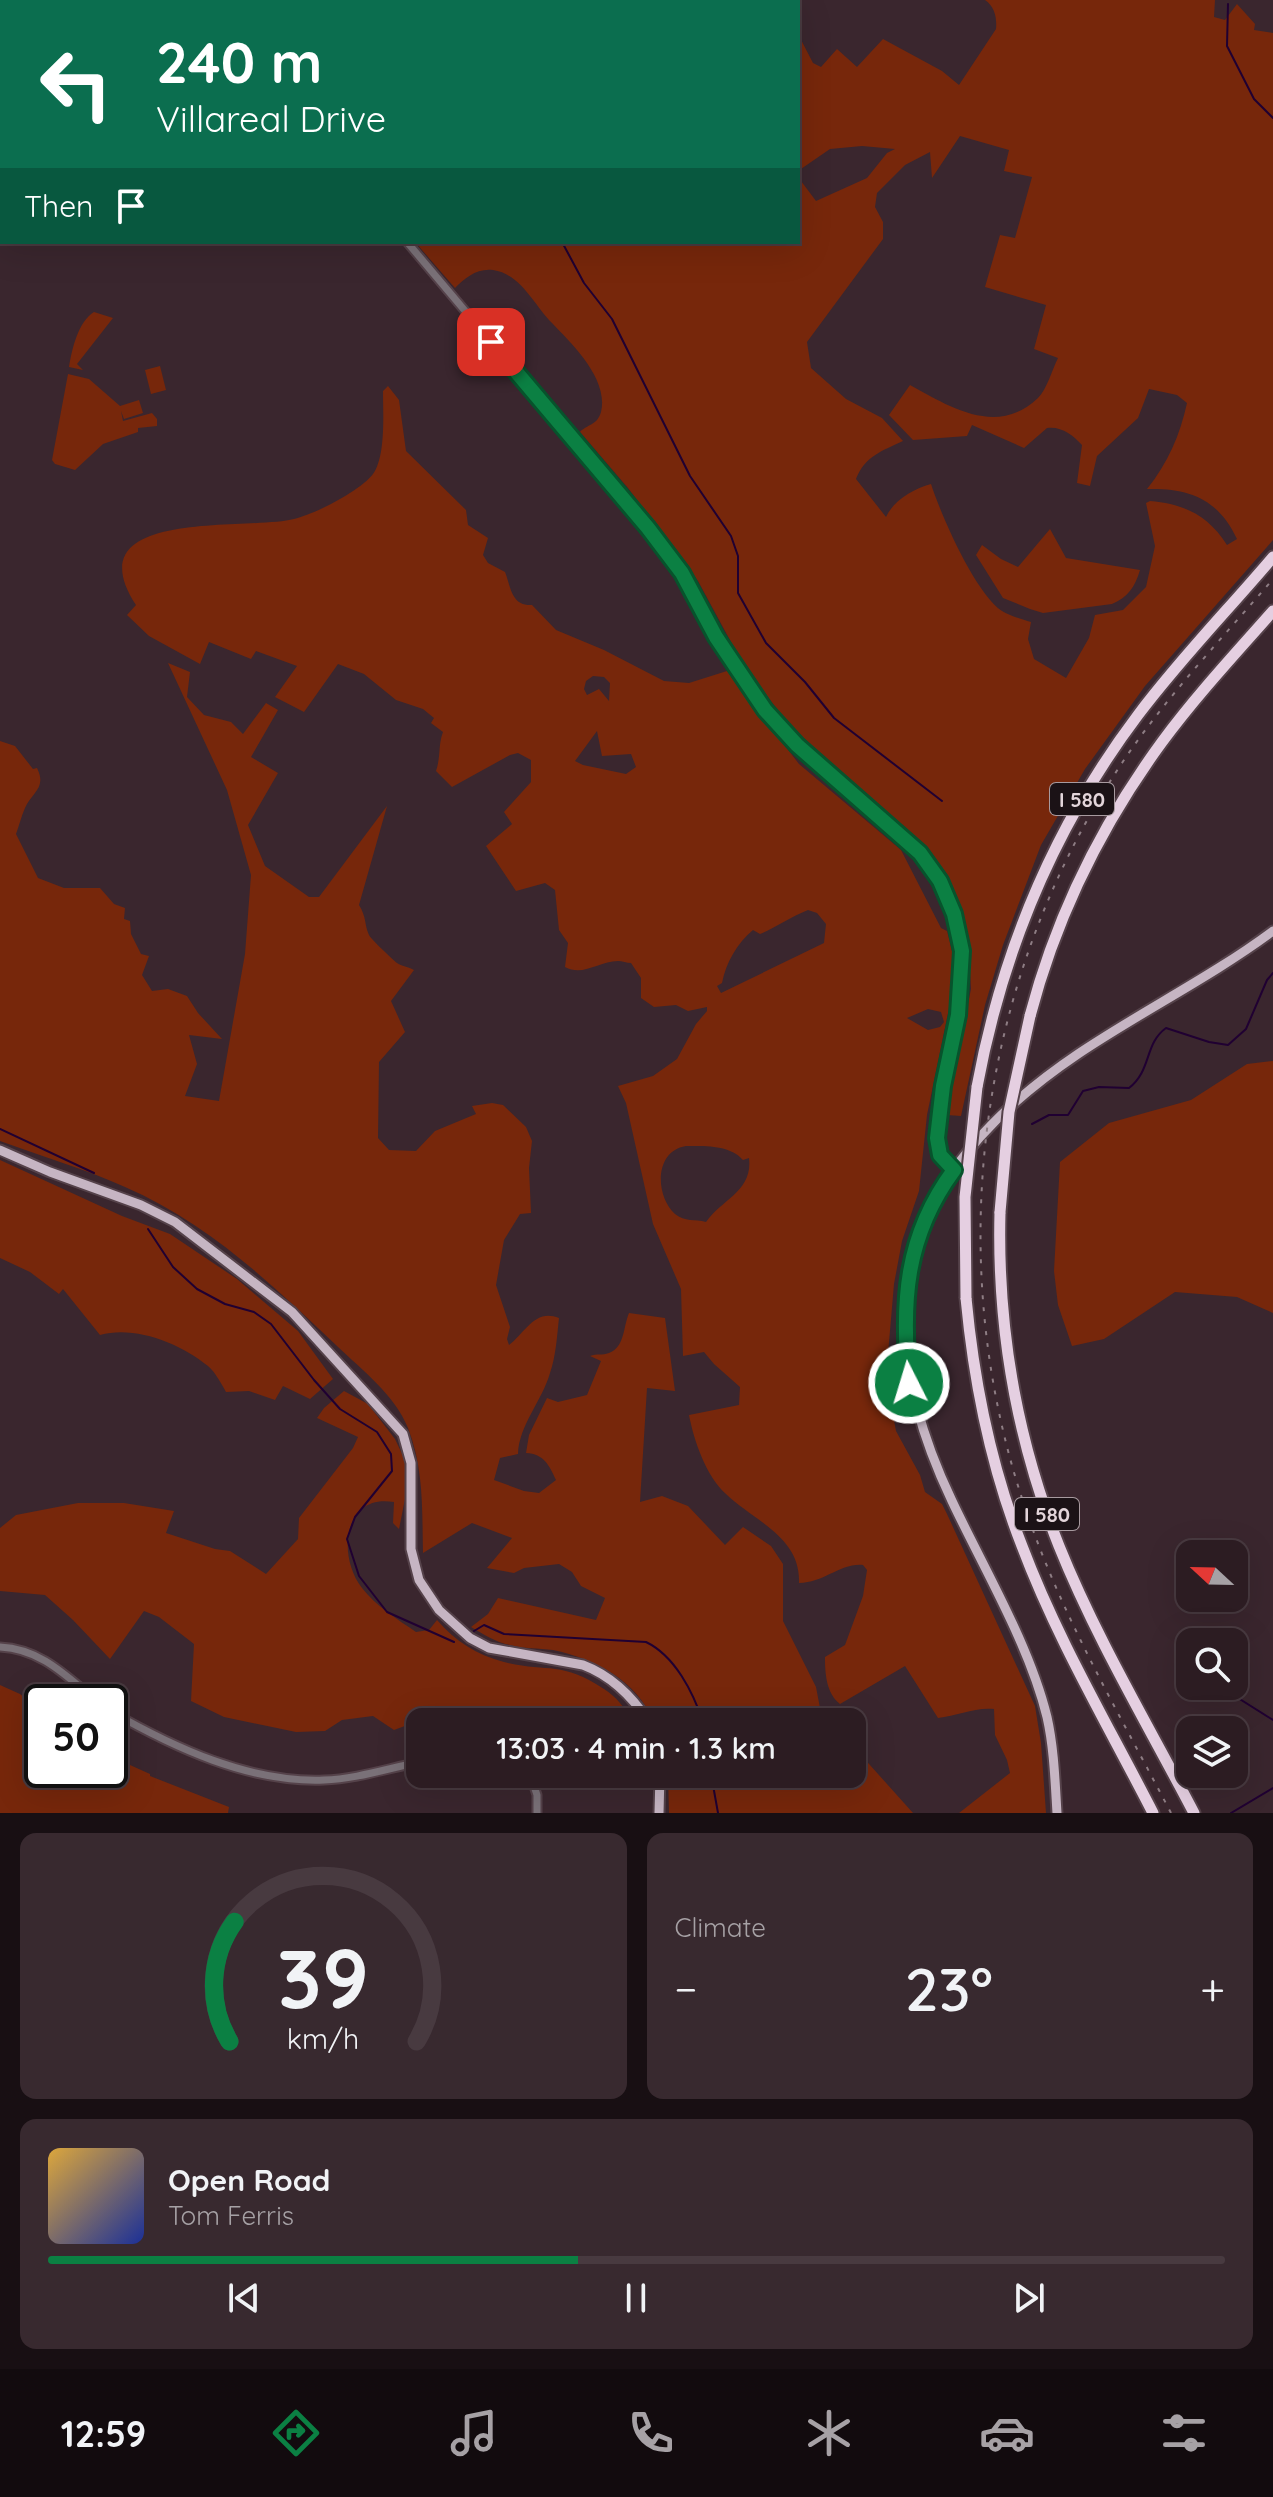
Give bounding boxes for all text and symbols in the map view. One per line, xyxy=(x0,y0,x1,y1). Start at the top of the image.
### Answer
text: 240 m xyxy=(156,27,323,97)
icon: left xyxy=(24,32,128,136)
text: Villareal Drive xyxy=(156,96,386,141)
icon: arrive xyxy=(109,184,153,228)
text: Then xyxy=(24,187,93,225)
pin xyxy=(457,308,525,376)
icon: arrive xyxy=(469,320,513,364)
road number: I 580 xyxy=(1050,783,1114,815)
position arrow xyxy=(867,1341,951,1425)
road number: I 580 xyxy=(1015,1498,1079,1530)
north arrow xyxy=(1176,1540,1248,1612)
map controls xyxy=(1176,1540,1248,1788)
button: search xyxy=(1176,1628,1248,1700)
speed limit sign: 50 xyxy=(24,1684,128,1788)
button: layers xyxy=(1176,1716,1248,1788)
text: 13:03 · 4 min · 1.3 km xyxy=(496,1729,776,1767)
text: Climate xyxy=(675,1911,766,1944)
text: 39 xyxy=(277,1925,369,2029)
text: 23° xyxy=(905,1951,993,2026)
text: − xyxy=(675,1961,697,2016)
text: + xyxy=(1200,1961,1225,2016)
text: km/h xyxy=(287,2020,360,2056)
text: Open Road xyxy=(168,2161,330,2199)
text: Tom Ferris xyxy=(168,2199,294,2232)
icon: previous xyxy=(222,2276,266,2320)
icon: pause xyxy=(614,2276,658,2320)
icon: next xyxy=(1007,2276,1051,2320)
icon: directions xyxy=(268,2405,324,2461)
icon: music xyxy=(446,2405,502,2461)
icon: phone xyxy=(623,2405,679,2461)
icon: climate xyxy=(801,2405,857,2461)
icon: car xyxy=(979,2405,1035,2461)
icon: filters xyxy=(1156,2405,1212,2461)
text: 12:59 xyxy=(61,2411,146,2456)

